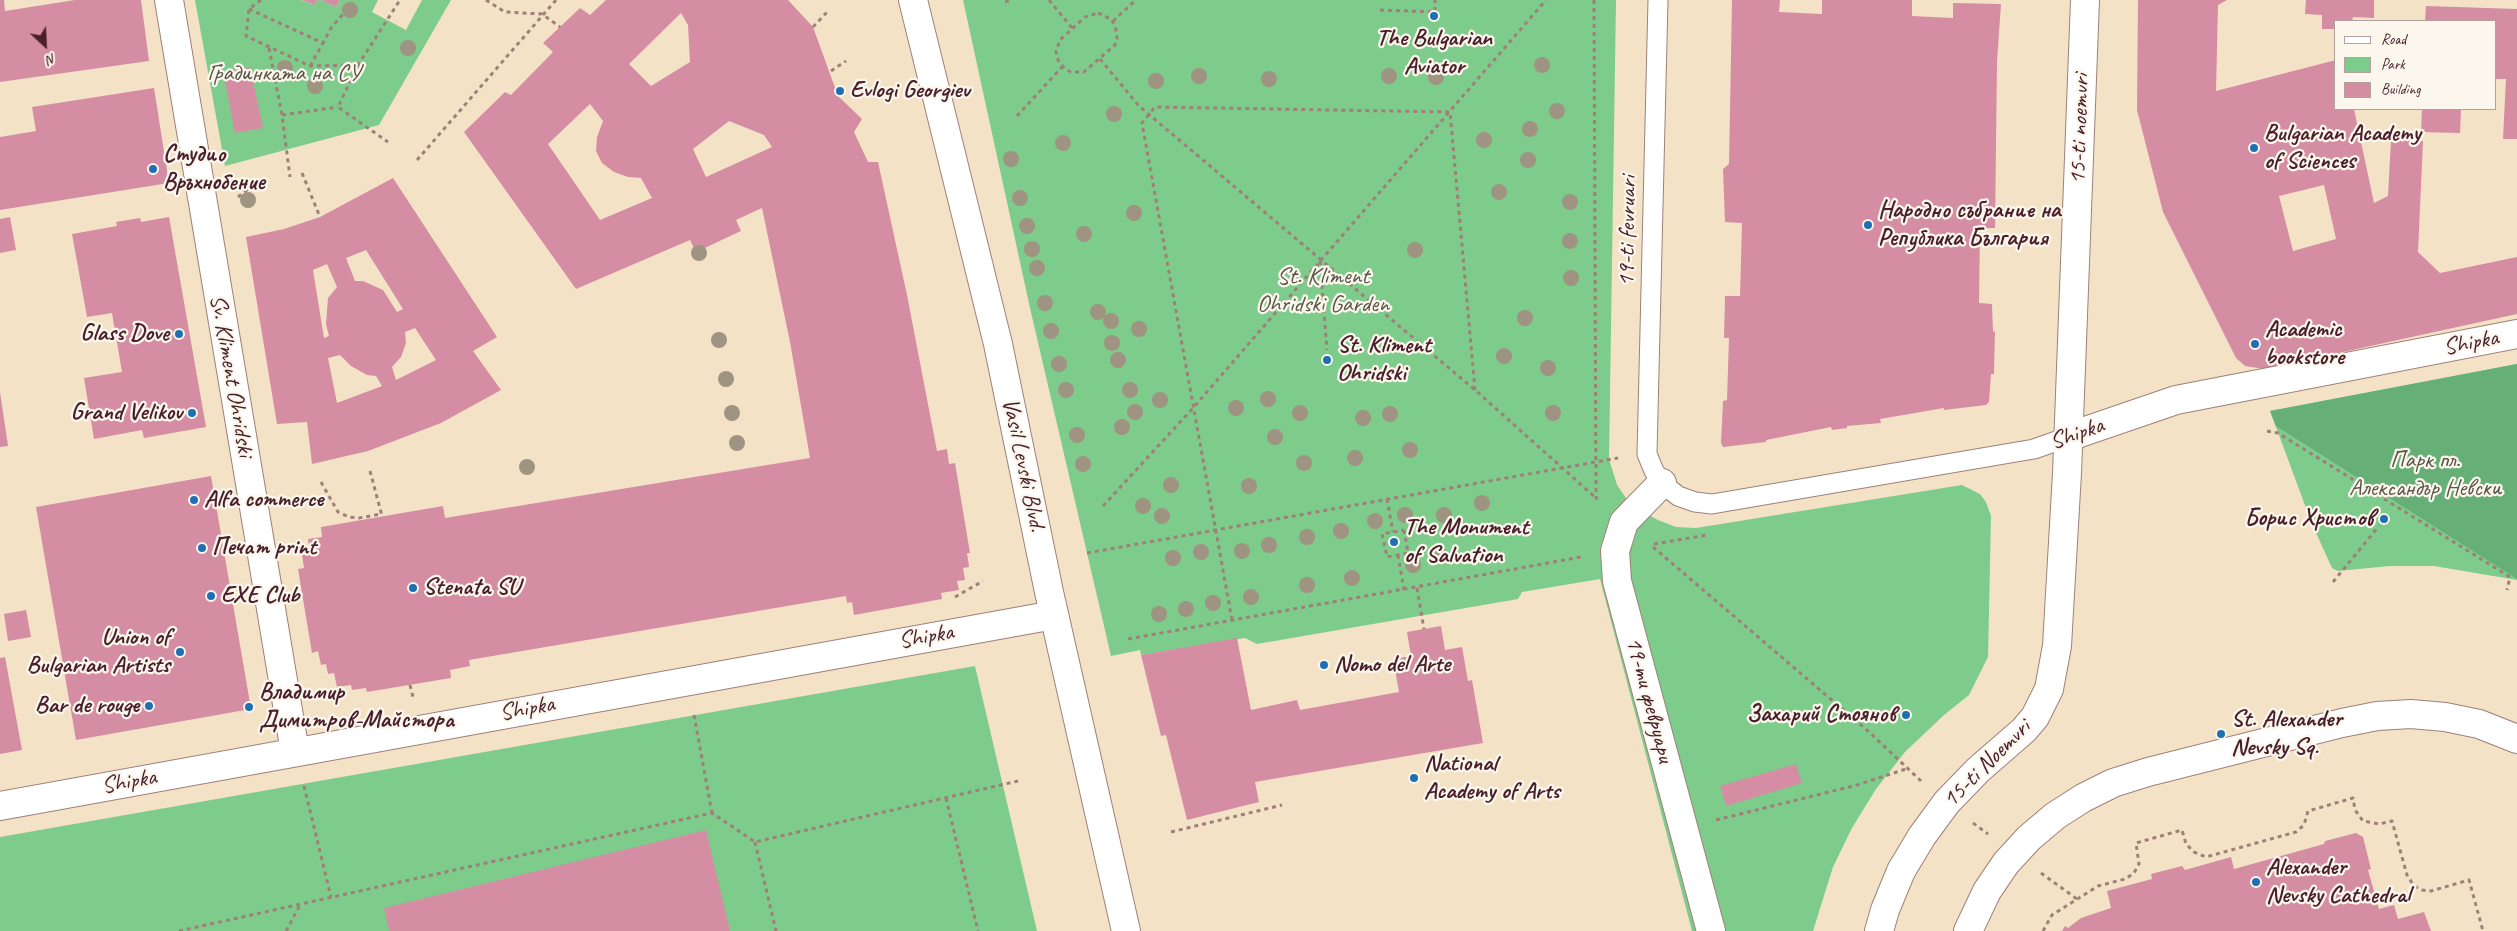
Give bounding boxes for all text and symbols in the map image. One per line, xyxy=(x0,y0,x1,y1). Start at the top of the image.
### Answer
marker: The Bulgarian Aviator xyxy=(1428,10,1440,22)
north arrow xyxy=(20,20,70,70)
legend xyxy=(2334,20,2497,110)
place label: The Bulgarian Aviator xyxy=(1376,25,1492,81)
text: Road xyxy=(2381,30,2406,49)
text: N xyxy=(44,50,59,69)
text: Park xyxy=(2381,55,2405,74)
park label: Градинката на СУ xyxy=(207,60,361,88)
street label: 15-ti noemvri xyxy=(2064,73,2096,185)
place label: Evlogi Georgiev xyxy=(850,77,969,105)
text: Building xyxy=(2381,80,2420,99)
marker: Evlogi Georgiev xyxy=(834,85,846,97)
place label: Bulgarian Academy of Sciences xyxy=(2264,120,2421,176)
place label: Студио Връхнобение xyxy=(163,141,264,197)
marker: Bulgarian Academy of Sciences xyxy=(2248,142,2260,154)
marker: Студио Връхнобение xyxy=(147,163,159,175)
street label: 19-ti fevruari xyxy=(1613,175,1643,287)
place label: Народно събрание на Република България xyxy=(1878,197,2060,253)
marker: Народно събрание на Република България xyxy=(1862,219,1874,231)
park label: St. Kliment Ohridski Garden xyxy=(1257,263,1389,319)
street label: Sv. Kliment Ohridski xyxy=(203,293,259,459)
place label: Academic bookstore xyxy=(2265,316,2344,372)
place label: Glass Dove xyxy=(80,320,169,348)
street label: Shipka xyxy=(2441,324,2501,362)
marker: Glass Dove xyxy=(173,328,185,340)
place label: St. Kliment Ohridski xyxy=(1337,332,1431,388)
marker: Academic bookstore xyxy=(2249,338,2261,350)
marker: St. Kliment Ohridski xyxy=(1321,354,1333,366)
street label: Vasil Levski Blvd. xyxy=(995,396,1051,534)
place label: Grand Velikov xyxy=(71,399,182,427)
marker: Grand Velikov xyxy=(186,407,198,419)
street label: Shipka xyxy=(2046,411,2108,457)
park label: Парк пл. Александър Невски xyxy=(2349,447,2501,503)
place label: Alfa commerce xyxy=(204,486,323,514)
marker: Alfa commerce xyxy=(188,494,200,506)
place label: Борис Христов xyxy=(2245,505,2374,533)
marker: Борис Христов xyxy=(2378,513,2390,525)
place label: The Monument of Salvation xyxy=(1404,514,1528,570)
place label: Печат print xyxy=(212,534,316,562)
marker: The Monument of Salvation xyxy=(1388,536,1400,548)
marker: Печат print xyxy=(196,542,208,554)
place label: Stenata SU xyxy=(423,574,519,602)
place label: EXE Club xyxy=(221,582,300,610)
marker: Stenata SU xyxy=(407,582,419,594)
marker: EXE Club xyxy=(205,590,217,602)
street label: Shipka xyxy=(896,618,956,656)
place label: Union of Bulgarian Artists xyxy=(27,624,170,680)
street label: 19-ти февруари xyxy=(1618,634,1680,766)
marker: Union of Bulgarian Artists xyxy=(174,646,186,658)
place label: Nomo del Arte xyxy=(1334,651,1450,679)
marker: Nomo del Arte xyxy=(1318,659,1330,671)
place label: Владимир Димитров-Майстора xyxy=(259,679,454,735)
street label: Shipka xyxy=(497,690,557,728)
place label: Bar de rouge xyxy=(35,692,139,720)
marker: Bar de rouge xyxy=(143,700,155,712)
marker: Владимир Димитров-Майстора xyxy=(243,701,255,713)
place label: Захарий Стоянов xyxy=(1746,701,1896,729)
place label: St. Alexander Nevsky Sq. xyxy=(2231,706,2342,762)
marker: Захарий Стоянов xyxy=(1900,709,1912,721)
street label: 15-ti Noemvri xyxy=(1937,714,2037,814)
marker: St. Alexander Nevsky Sq. xyxy=(2215,728,2227,740)
place label: National Academy of Arts xyxy=(1424,750,1560,806)
street label: Shipka xyxy=(99,763,159,801)
marker: National Academy of Arts xyxy=(1408,772,1420,784)
place label: Alexander Nevsky Cathedral xyxy=(2266,854,2410,910)
marker: Alexander Nevsky Cathedral xyxy=(2250,876,2262,888)

